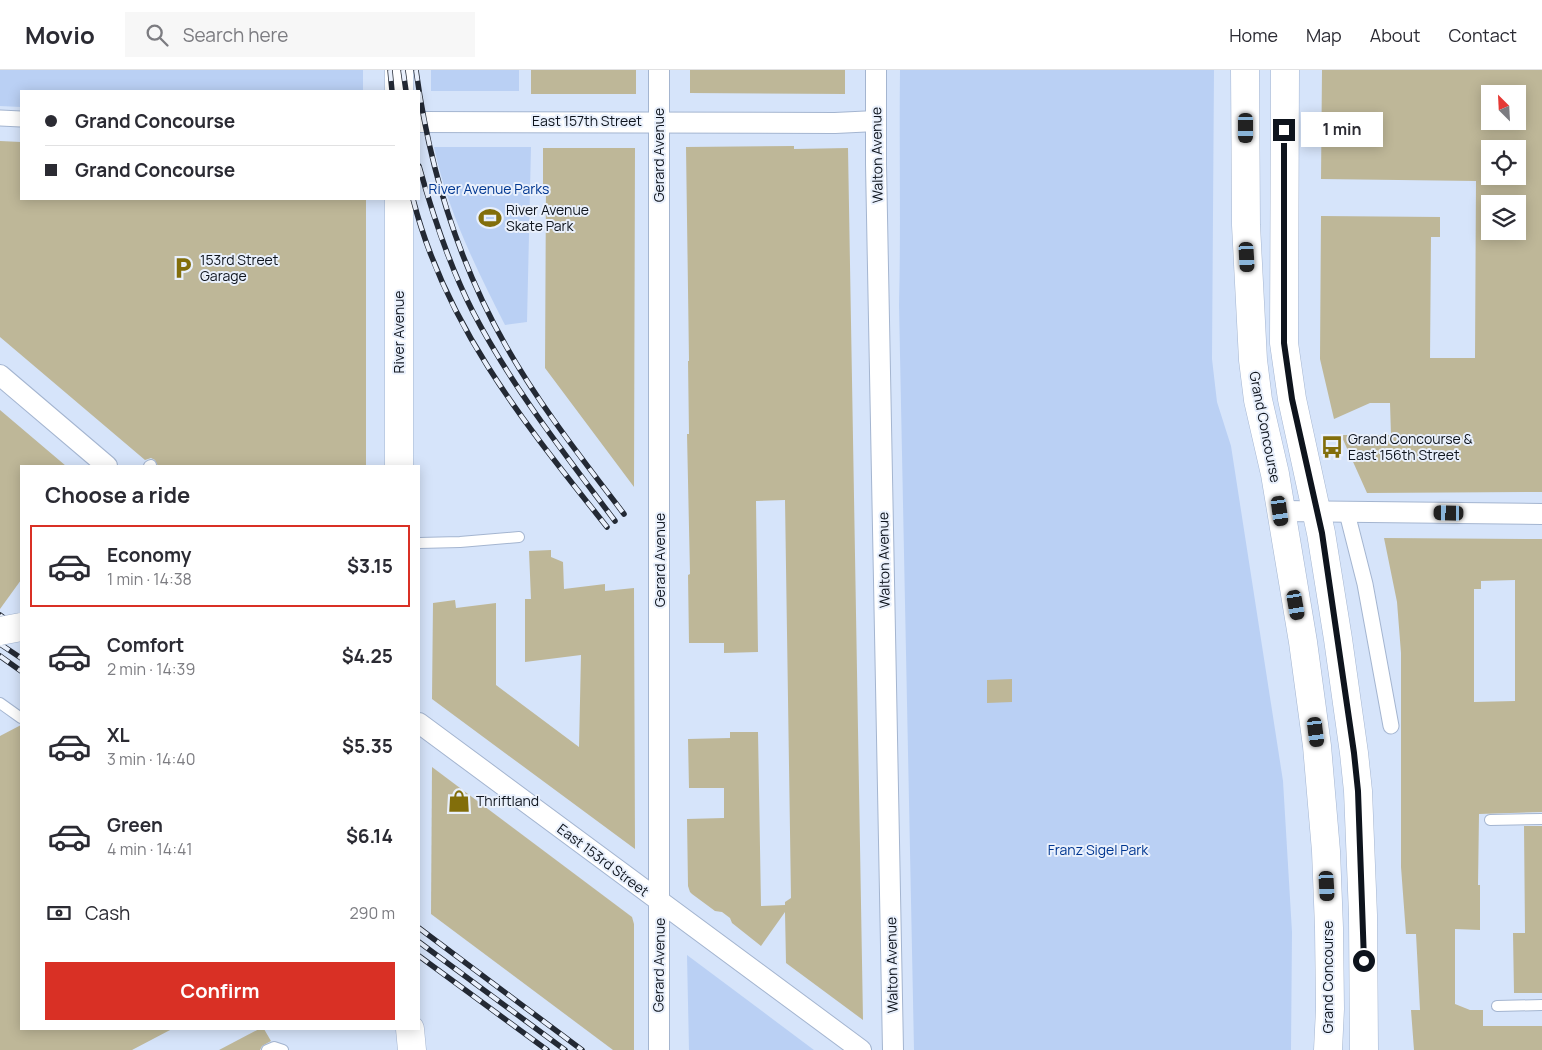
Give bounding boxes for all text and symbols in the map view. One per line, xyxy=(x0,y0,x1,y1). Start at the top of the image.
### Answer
search box xyxy=(125,12,475,57)
text: Movio xyxy=(25,18,95,51)
icon: search xyxy=(143,21,171,49)
text: Search here xyxy=(183,22,288,48)
text: Home xyxy=(1229,23,1278,47)
text: Map xyxy=(1306,23,1342,47)
text: About xyxy=(1370,23,1420,47)
text: Contact xyxy=(1448,23,1517,47)
north arrow xyxy=(1481,85,1526,130)
map controls xyxy=(1481,85,1526,240)
street label: Walton Avenue xyxy=(866,107,887,203)
text: Grand Concourse xyxy=(75,108,235,134)
street label: Gerard Avenue xyxy=(649,108,668,202)
street label: East 157th Street xyxy=(532,111,642,130)
callout: 1 min xyxy=(1302,112,1384,148)
car xyxy=(1238,113,1253,143)
text: 1 min xyxy=(1322,118,1362,140)
route end xyxy=(1273,119,1295,141)
button: locate xyxy=(1481,140,1526,185)
text: Grand Concourse xyxy=(75,157,235,183)
park label: River Avenue Parks xyxy=(429,179,549,198)
button: layers xyxy=(1481,195,1526,240)
place label: River Avenue Skate Park xyxy=(506,200,589,235)
sports icon: River Avenue Skate Park xyxy=(477,205,503,231)
car xyxy=(1238,242,1255,272)
place label: 153rd Street Garage xyxy=(200,250,279,285)
parking icon: 153rd Street Garage xyxy=(170,255,196,281)
street label: River Avenue xyxy=(389,291,408,373)
street label: Grand Concourse xyxy=(1245,370,1286,484)
place label: Grand Concourse & East 156th Street xyxy=(1348,429,1473,464)
bus stop icon: Grand Concourse & East 156th Street xyxy=(1319,434,1345,460)
text: Choose a ride xyxy=(45,480,190,510)
car xyxy=(1270,495,1289,527)
car xyxy=(1433,505,1464,521)
street label: Walton Avenue xyxy=(873,512,894,608)
street label: Gerard Avenue xyxy=(650,513,669,607)
text: Economy xyxy=(107,542,191,568)
icon: car xyxy=(47,544,92,589)
text: $3.15 xyxy=(347,553,393,579)
text: 1 min · 14:38 xyxy=(107,568,192,590)
car xyxy=(1286,589,1305,621)
text: Comfort xyxy=(107,632,184,658)
icon: car xyxy=(47,634,92,679)
text: $4.25 xyxy=(342,643,393,669)
text: 2 min · 14:39 xyxy=(107,658,195,680)
car xyxy=(1306,716,1325,748)
text: XL xyxy=(107,722,130,748)
icon: car xyxy=(47,724,92,769)
text: $5.35 xyxy=(342,733,393,759)
text: 3 min · 14:40 xyxy=(107,748,196,770)
shop icon: Thriftland xyxy=(446,788,472,814)
place label: Thriftland xyxy=(476,791,539,810)
text: Green xyxy=(107,812,163,838)
icon: car xyxy=(47,814,92,859)
street label: East 153rd Street xyxy=(554,819,653,900)
text: $6.14 xyxy=(346,823,393,849)
text: 4 min · 14:41 xyxy=(107,838,193,860)
park label: Franz Sigel Park xyxy=(1048,840,1149,859)
car xyxy=(1318,871,1335,901)
icon: cash xyxy=(45,899,73,927)
text: Cash xyxy=(85,900,130,926)
text: 290 m xyxy=(349,902,395,924)
street label: Walton Avenue xyxy=(881,917,902,1013)
street label: Gerard Avenue xyxy=(648,918,669,1012)
street label: Grand Concourse xyxy=(1318,921,1337,1033)
route start xyxy=(1353,950,1375,972)
button: Confirm xyxy=(45,962,395,1020)

